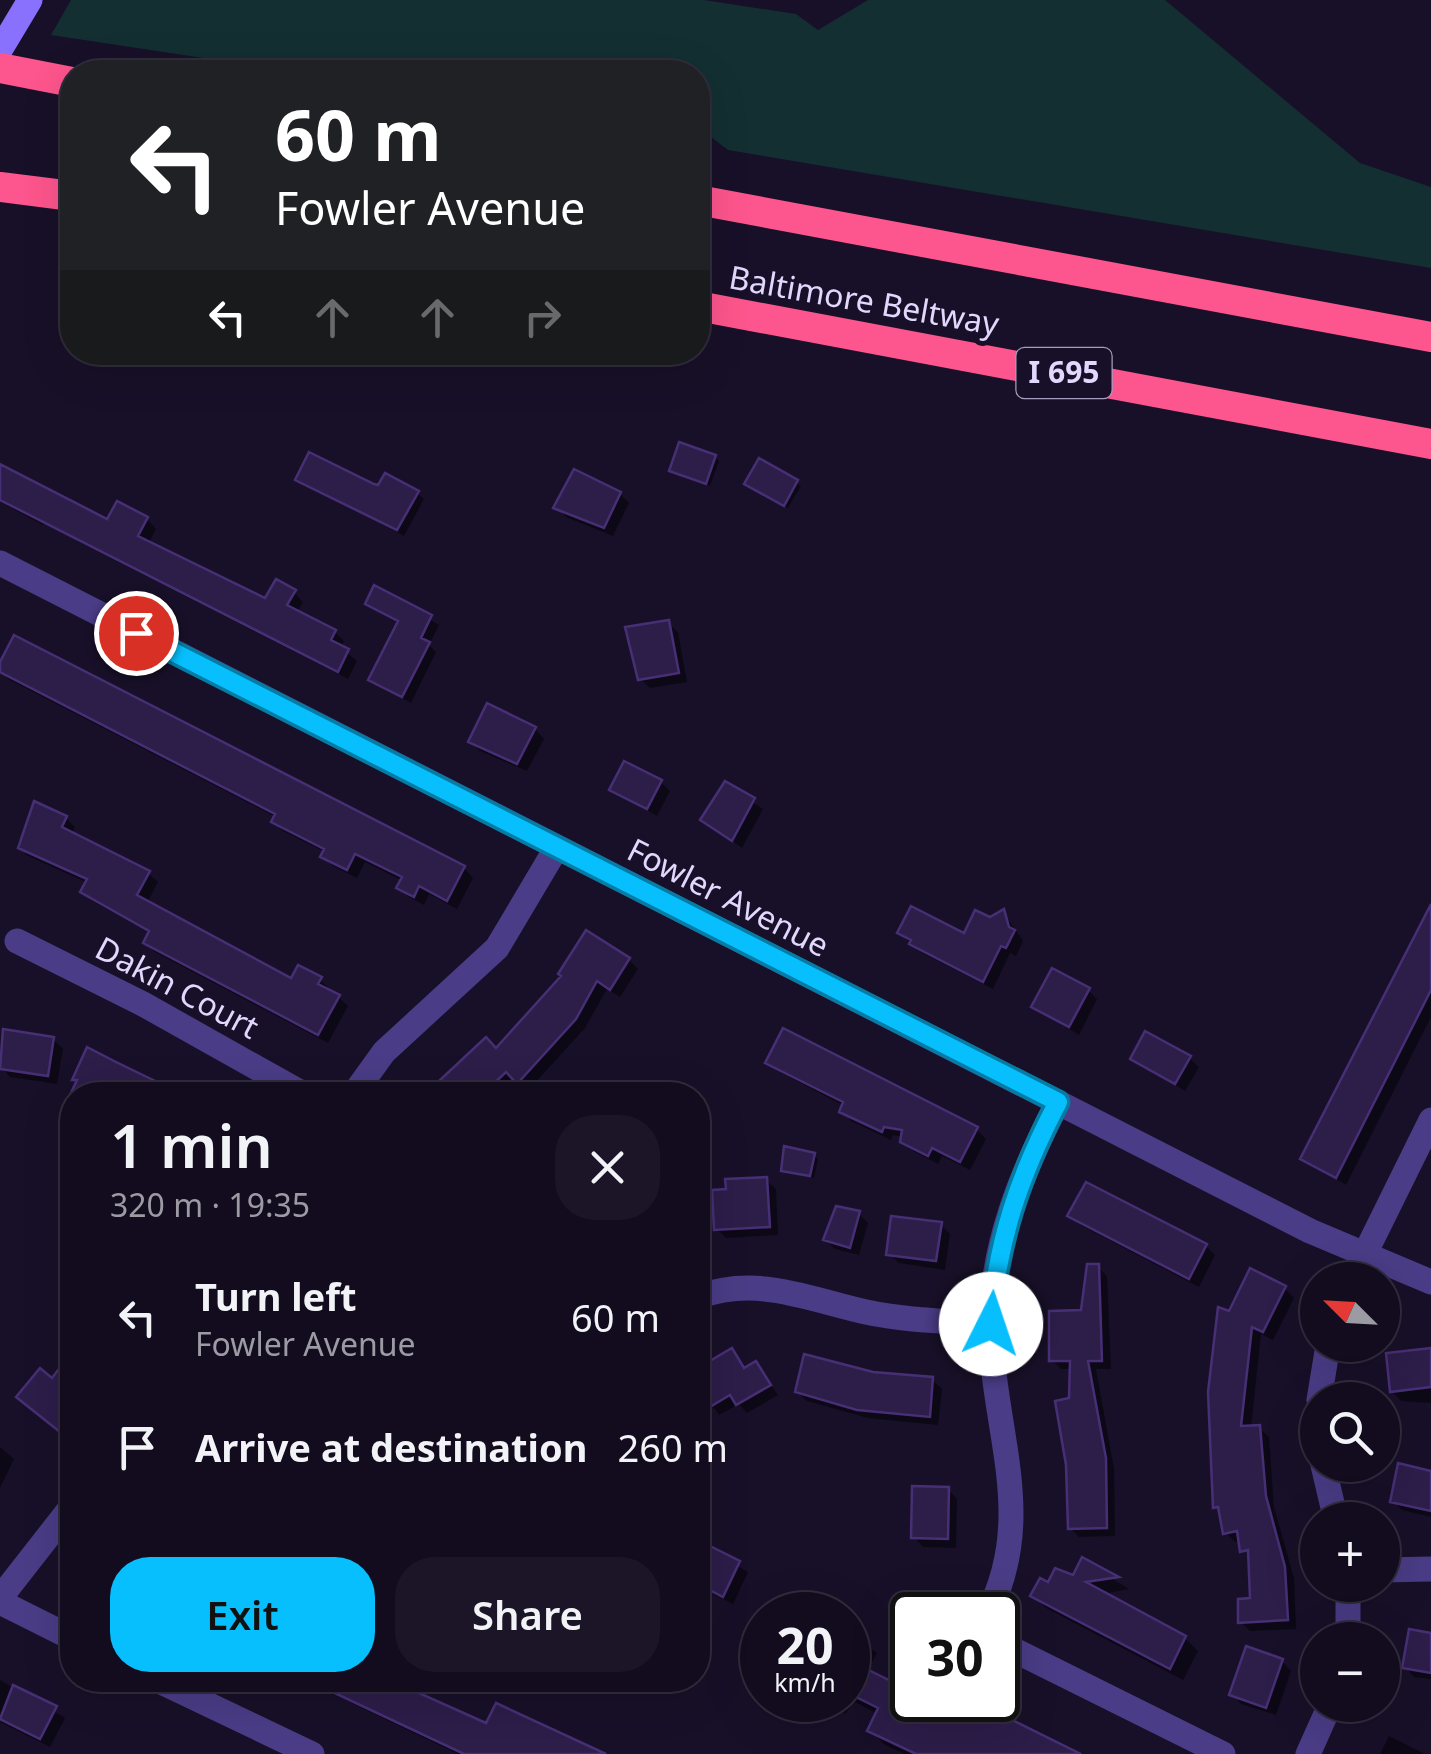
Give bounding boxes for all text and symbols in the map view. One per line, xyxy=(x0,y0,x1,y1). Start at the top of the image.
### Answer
text: 60 m xyxy=(275,86,442,182)
icon: left xyxy=(110,100,240,230)
text: Fowler Avenue xyxy=(275,177,585,238)
street label: Baltimore Beltway xyxy=(726,255,1003,345)
icon: left xyxy=(200,290,255,345)
icon: ahead xyxy=(305,290,360,345)
icon: ahead xyxy=(410,290,465,345)
icon: right xyxy=(515,290,570,345)
road number: I 695 xyxy=(1016,348,1112,398)
pin xyxy=(94,591,179,676)
icon: arrive xyxy=(109,606,164,661)
street label: Fowler Avenue xyxy=(621,827,837,966)
street label: Dakin Court xyxy=(89,926,267,1048)
text: 1 min xyxy=(110,1104,273,1186)
button: close xyxy=(555,1115,660,1220)
text: 320 m · 19:35 xyxy=(110,1183,310,1226)
north arrow xyxy=(1300,1262,1400,1362)
map controls xyxy=(1300,1262,1400,1722)
text: Turn left xyxy=(195,1270,357,1322)
position arrow xyxy=(939,1272,1043,1376)
icon: left xyxy=(110,1290,165,1345)
text: 60 m xyxy=(571,1291,660,1343)
text: Fowler Avenue xyxy=(195,1322,416,1365)
button: search xyxy=(1300,1382,1400,1482)
icon: arrive xyxy=(110,1420,165,1475)
text: Arrive at destination xyxy=(195,1421,587,1473)
text: 260 m xyxy=(617,1421,728,1473)
button: + xyxy=(1300,1502,1400,1602)
button: Exit xyxy=(110,1557,375,1672)
button: Share xyxy=(395,1557,660,1672)
speed limit sign: 30 xyxy=(890,1592,1020,1722)
text: 20 xyxy=(776,1611,834,1679)
button: − xyxy=(1300,1622,1400,1722)
text: km/h xyxy=(774,1665,836,1699)

